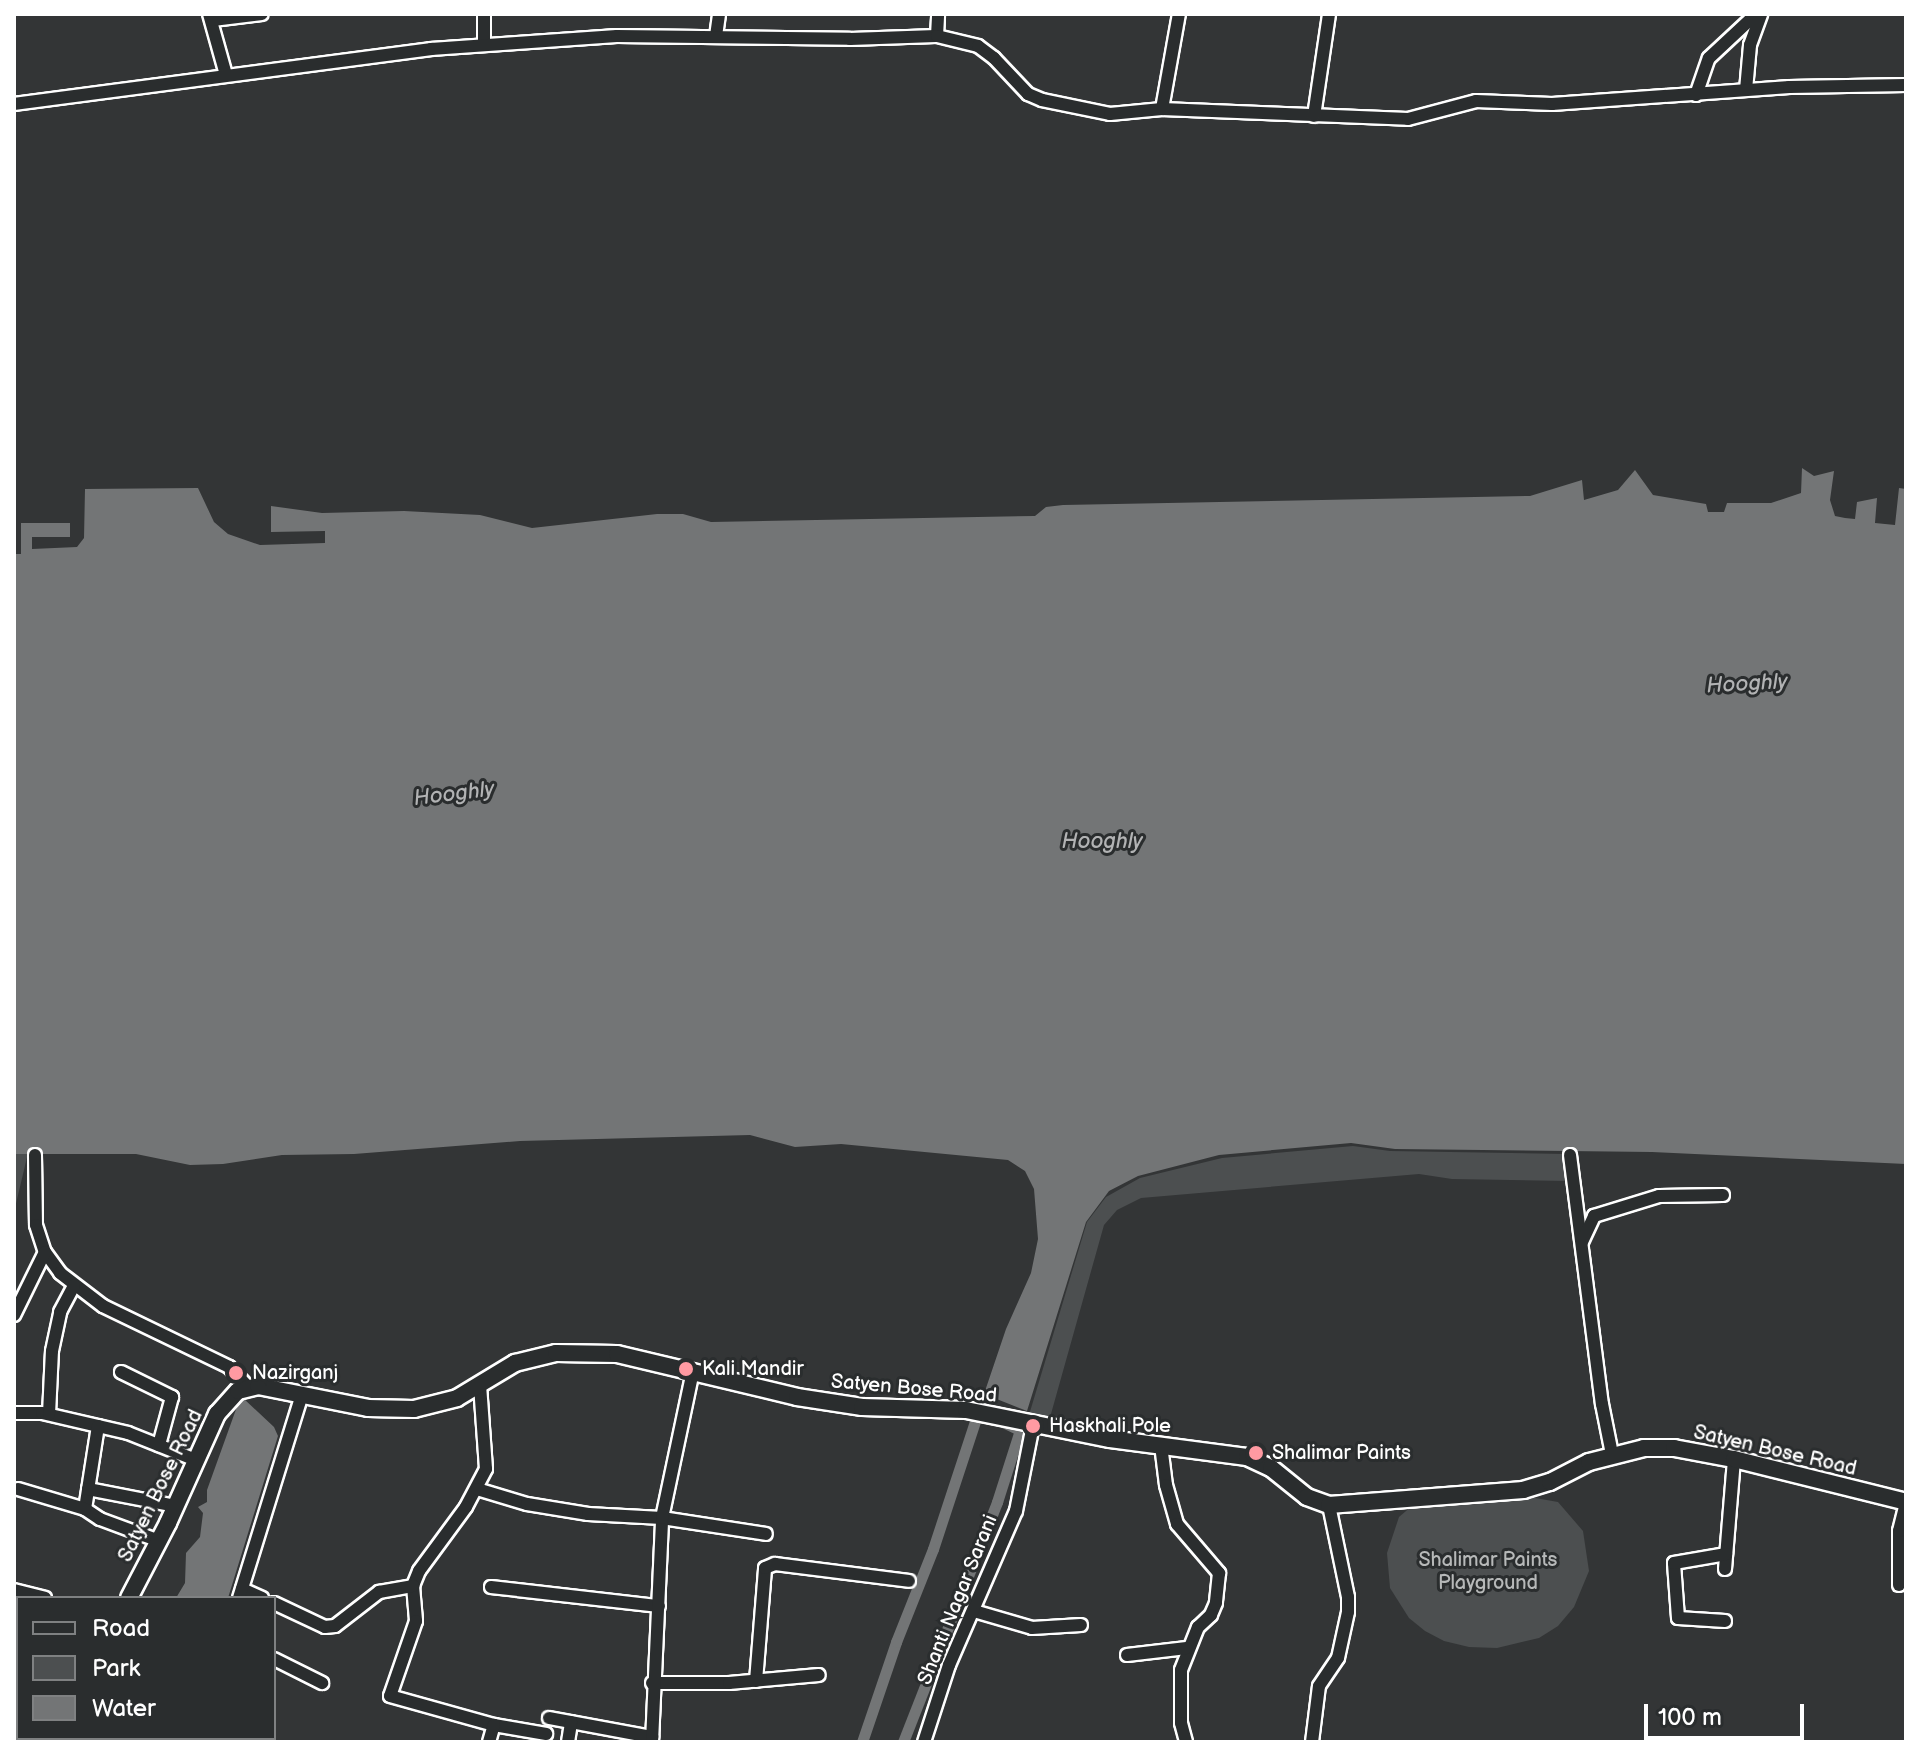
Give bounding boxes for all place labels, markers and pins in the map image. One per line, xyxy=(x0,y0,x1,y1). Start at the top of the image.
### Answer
place label: Kali Mandir xyxy=(702,1357,804,1381)
marker: Kali Mandir xyxy=(677,1360,695,1378)
place label: Nazirganj xyxy=(252,1361,338,1385)
marker: Nazirganj xyxy=(227,1364,245,1382)
place label: Haskhali Pole xyxy=(1049,1414,1171,1438)
marker: Haskhali Pole xyxy=(1024,1417,1042,1435)
place label: Shalimar Paints xyxy=(1272,1441,1411,1465)
marker: Shalimar Paints xyxy=(1247,1444,1265,1462)

